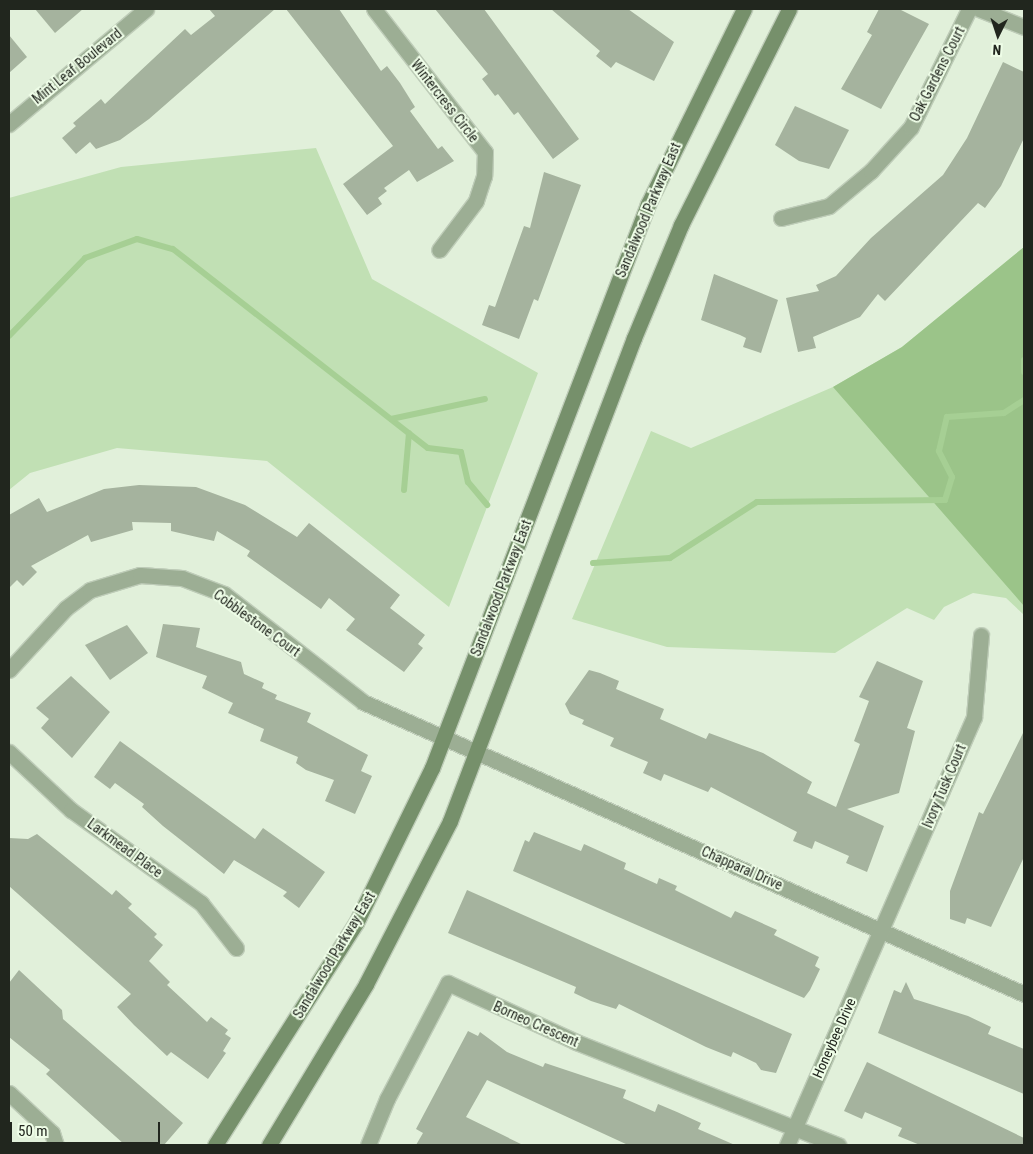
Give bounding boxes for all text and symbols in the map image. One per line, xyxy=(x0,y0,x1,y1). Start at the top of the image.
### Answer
north arrow xyxy=(973,10,1023,60)
street label: Oak Gardens Court xyxy=(906,24,968,124)
street label: Mint Leaf Boulevard xyxy=(29,25,125,107)
text: N xyxy=(992,42,1002,58)
street label: Wintercress Circle xyxy=(408,56,482,146)
street label: Sandalwood Parkway East xyxy=(612,140,684,280)
street label: Sandalwood Parkway East xyxy=(467,517,535,659)
street label: Cobblestone Court xyxy=(210,586,304,660)
street label: Ivory Tusk Court xyxy=(919,741,969,831)
street label: Larkmead Place xyxy=(84,815,166,881)
street label: Chapparal Drive xyxy=(699,843,785,893)
street label: Sandalwood Parkway East xyxy=(290,889,378,1021)
street label: Honeybee Drive xyxy=(809,995,859,1081)
street label: Borneo Crescent xyxy=(491,998,581,1050)
scale bar xyxy=(12,1112,162,1144)
text: 50 m xyxy=(18,1122,48,1140)

